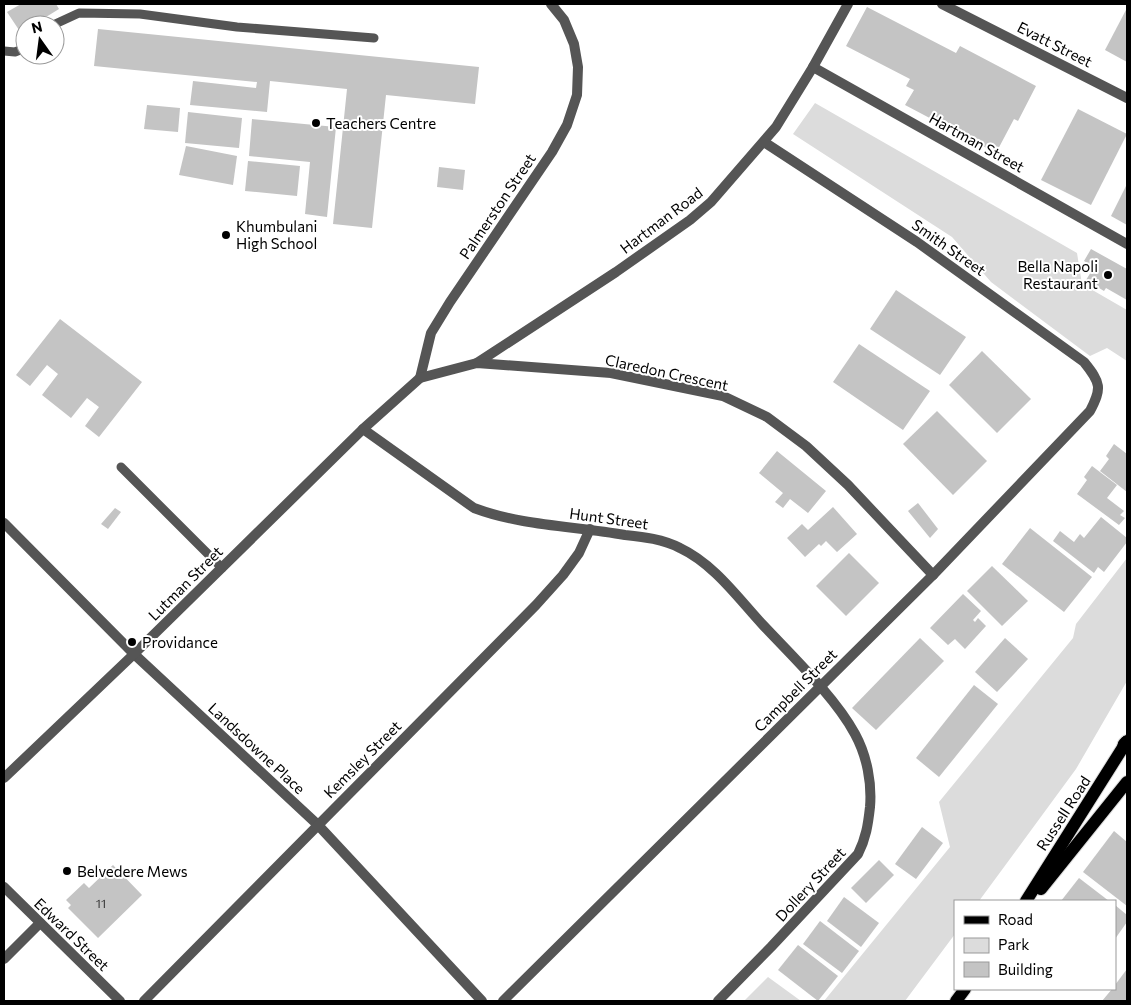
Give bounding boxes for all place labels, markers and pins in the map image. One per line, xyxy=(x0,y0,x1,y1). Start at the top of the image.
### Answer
place label: Teachers Centre xyxy=(326,114,436,132)
marker: Teachers Centre xyxy=(310,117,322,129)
place label: Khumbulani High School xyxy=(236,217,317,252)
marker: Khumbulani High School xyxy=(220,229,232,241)
place label: Bella Napoli Restaurant xyxy=(1017,257,1098,292)
marker: Bella Napoli Restaurant xyxy=(1102,269,1114,281)
place label: Providance xyxy=(142,633,218,651)
marker: Providance xyxy=(126,636,138,648)
place label: Belvedere Mews xyxy=(77,862,188,880)
marker: Belvedere Mews xyxy=(61,865,73,877)

